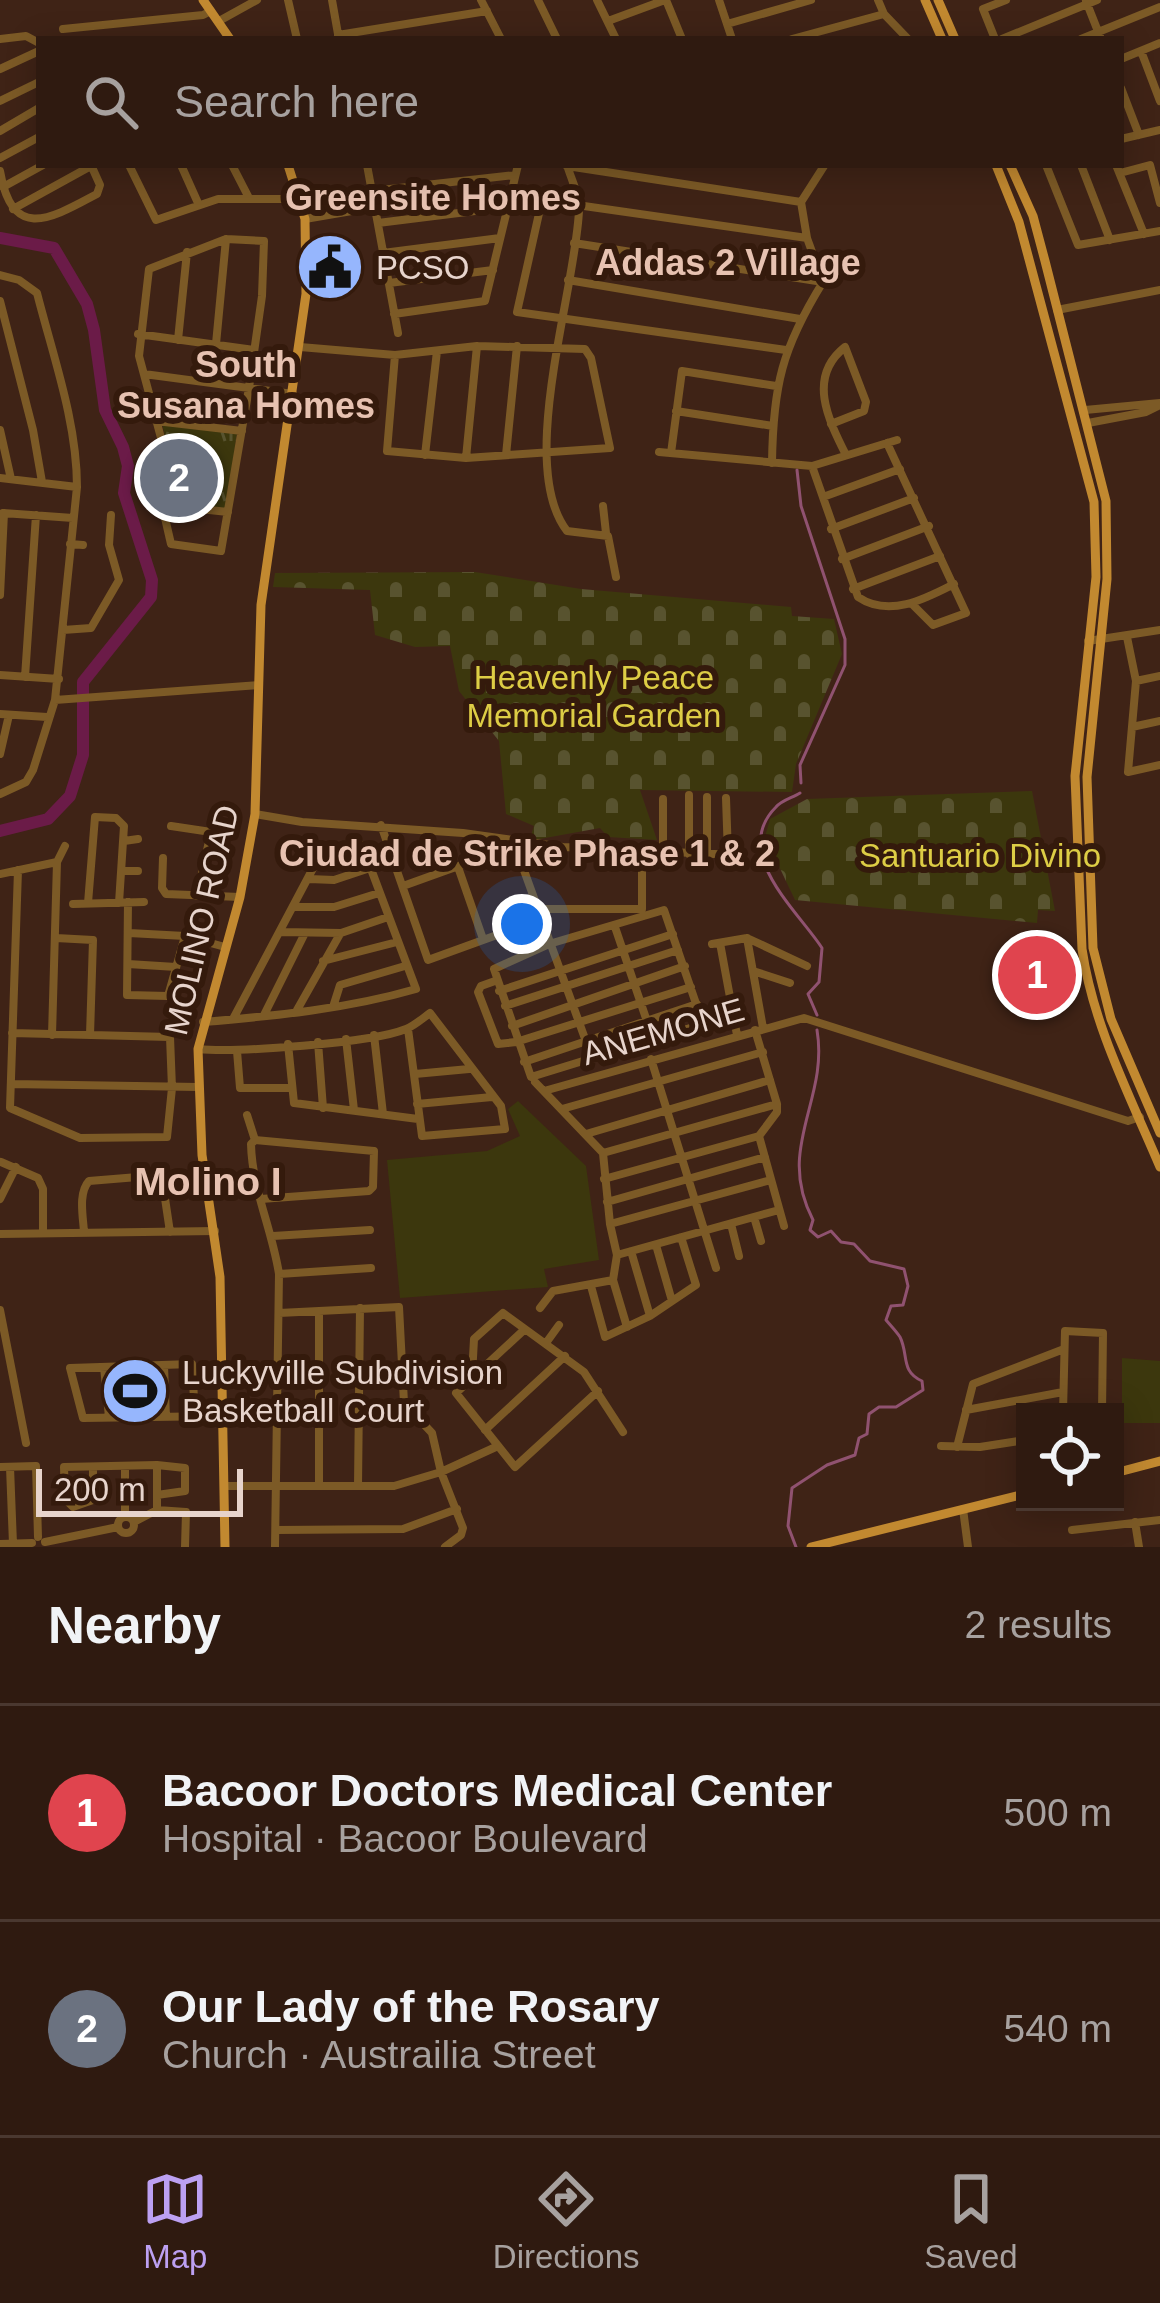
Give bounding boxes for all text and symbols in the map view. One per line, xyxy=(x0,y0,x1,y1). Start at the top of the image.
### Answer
search box xyxy=(36,36,1124,168)
icon: search xyxy=(78,69,144,135)
text: Search here xyxy=(174,76,419,127)
district label: Greensite Homes xyxy=(285,177,581,218)
public building icon: PCSO xyxy=(295,232,365,302)
district label: Addas 2 Village xyxy=(595,242,861,283)
place label: PCSO xyxy=(376,249,470,286)
district label: South Susana Homes xyxy=(117,344,375,426)
pin: 2 xyxy=(140,433,218,523)
park label: Heavenly Peace Memorial Garden xyxy=(467,659,721,734)
street label: MOLINO ROAD xyxy=(157,802,246,1039)
district label: Ciudad de Strike Phase 1 & 2 xyxy=(279,833,775,874)
park label: Santuario Divino xyxy=(859,837,1101,874)
your location xyxy=(492,894,552,954)
pin: 1 xyxy=(998,930,1076,1020)
street label: ANEMONE xyxy=(578,991,748,1072)
district label: Molino I xyxy=(134,1160,282,1203)
place label: Luckyville Subdivision Basketball Court xyxy=(182,1354,503,1429)
sports icon: Luckyville Subdivision Basketball Court xyxy=(100,1356,170,1426)
map controls xyxy=(1016,1403,1124,1511)
button: locate xyxy=(1016,1403,1124,1511)
scale bar xyxy=(36,1463,243,1516)
text: 200 m xyxy=(54,1471,146,1508)
text: Nearby xyxy=(48,1597,221,1654)
text: 2 results xyxy=(965,1603,1112,1646)
text: Bacoor Doctors Medical Center xyxy=(162,1765,832,1816)
text: 1 xyxy=(76,1791,98,1834)
text: 500 m xyxy=(1004,1791,1112,1834)
text: Hospital · Bacoor Boulevard xyxy=(162,1817,648,1860)
text: Our Lady of the Rosary xyxy=(162,1981,660,2032)
text: 2 xyxy=(76,2007,98,2050)
text: 540 m xyxy=(1004,2007,1112,2050)
text: Church · Austrailia Street xyxy=(162,2033,596,2076)
tab: Map xyxy=(142,2166,208,2276)
tab: Directions xyxy=(493,2166,640,2276)
tab: Saved xyxy=(924,2166,1018,2276)

